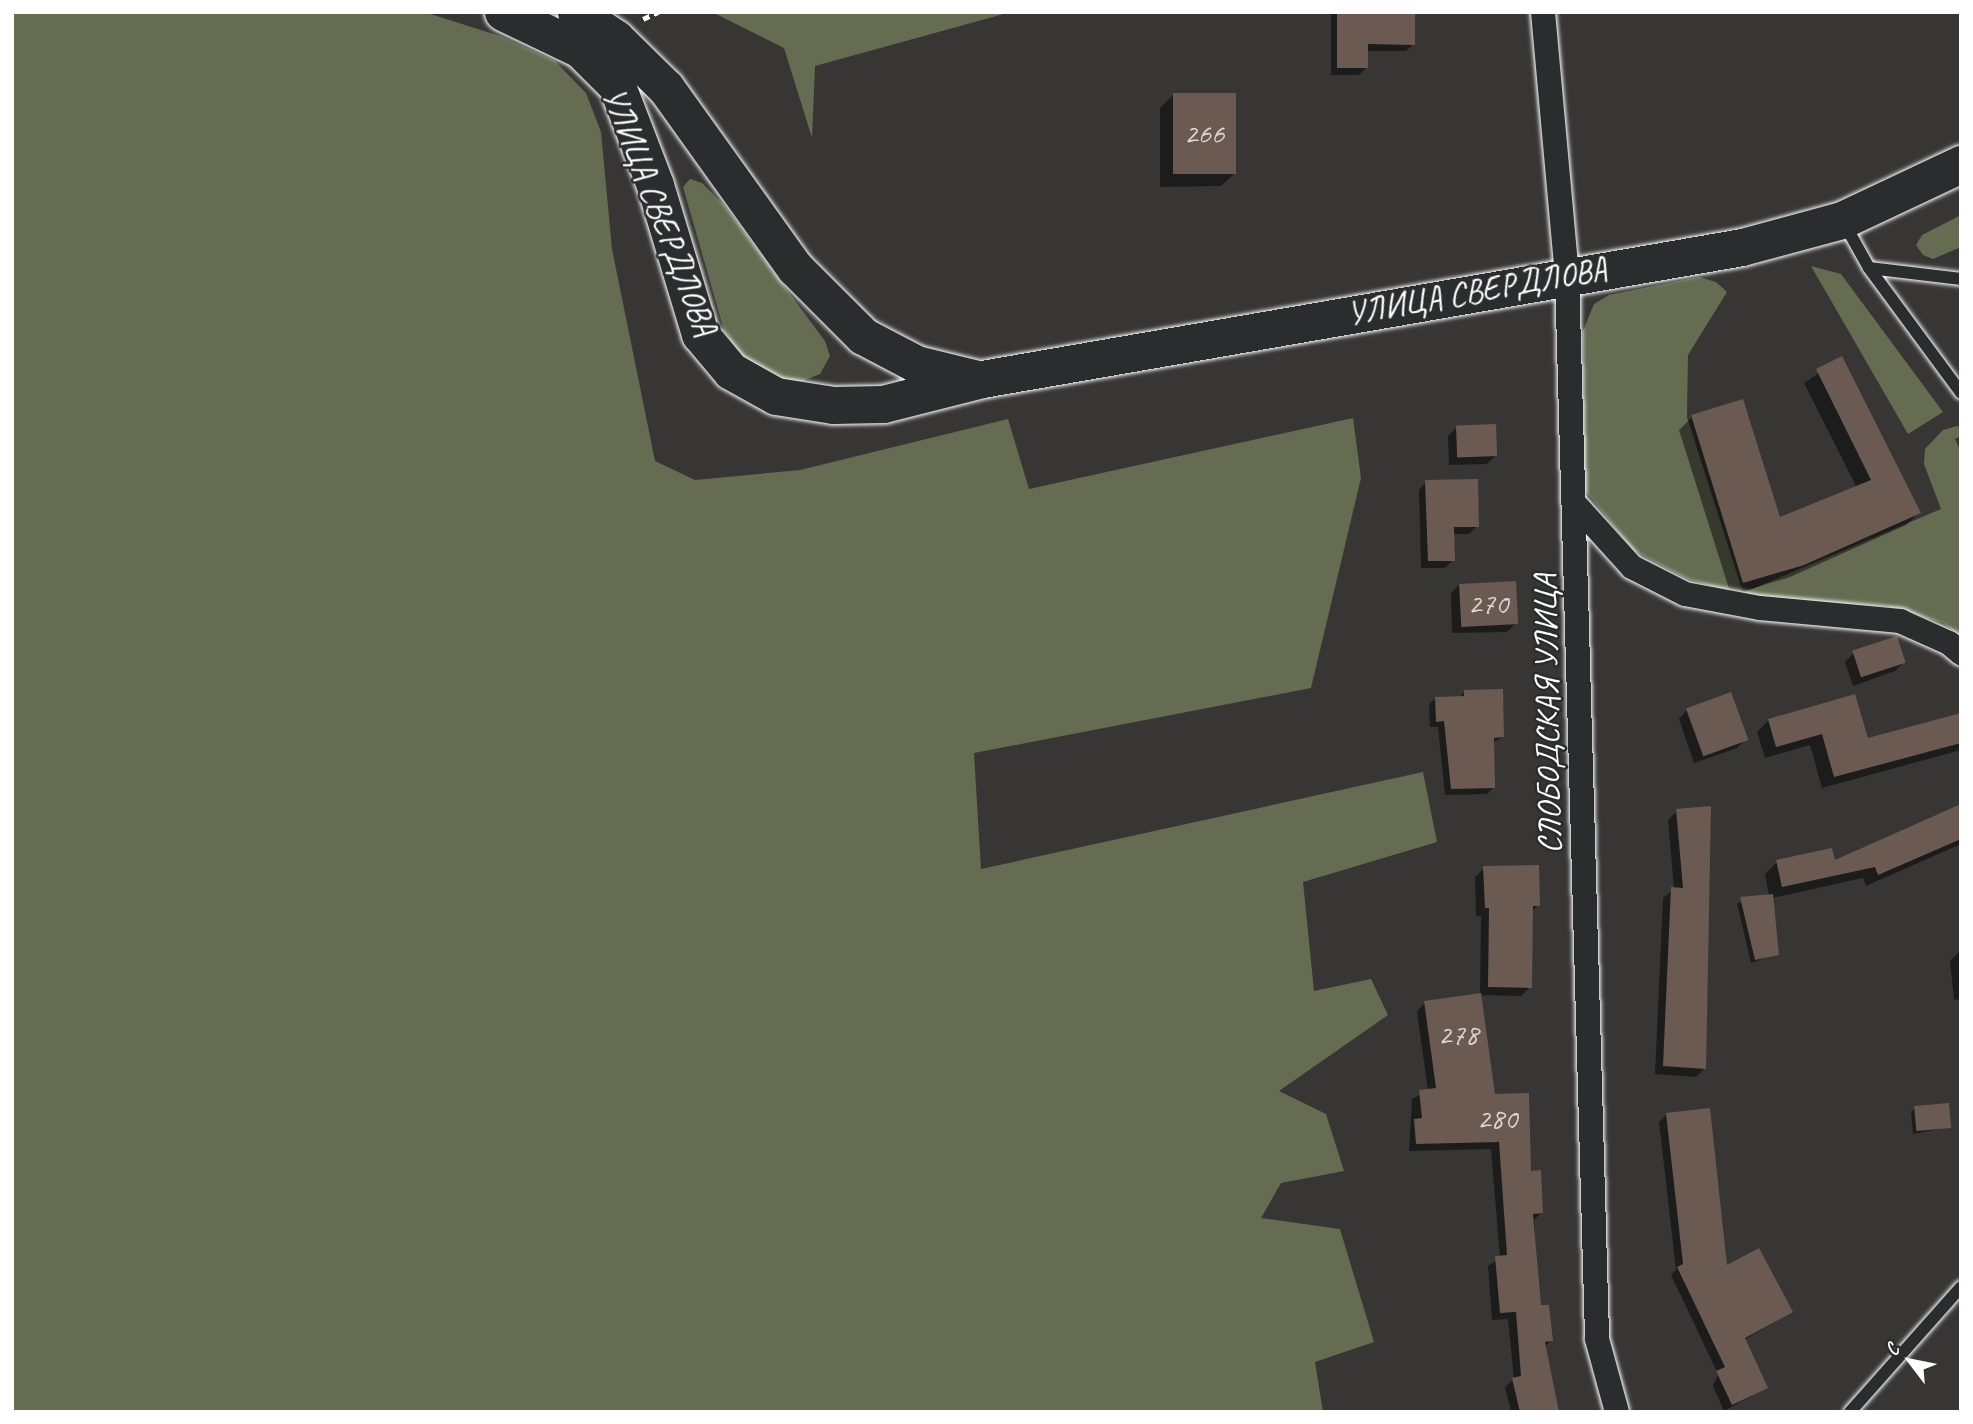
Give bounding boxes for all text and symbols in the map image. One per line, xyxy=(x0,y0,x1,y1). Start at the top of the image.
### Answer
street label: УЛИЦА СВЕРДЛОВА xyxy=(594,85,724,339)
house number: 266 xyxy=(1184,115,1224,151)
street label: УЛИЦА СВЕРДЛОВА xyxy=(1347,250,1607,334)
street label: СЛОБОДСКАЯ УЛИЦА xyxy=(1526,574,1570,854)
house number: 270 xyxy=(1468,585,1508,621)
house number: 278 xyxy=(1438,1016,1478,1052)
house number: 280 xyxy=(1477,1100,1517,1136)
north arrow xyxy=(1875,1326,1945,1396)
text: С xyxy=(1880,1340,1905,1360)

